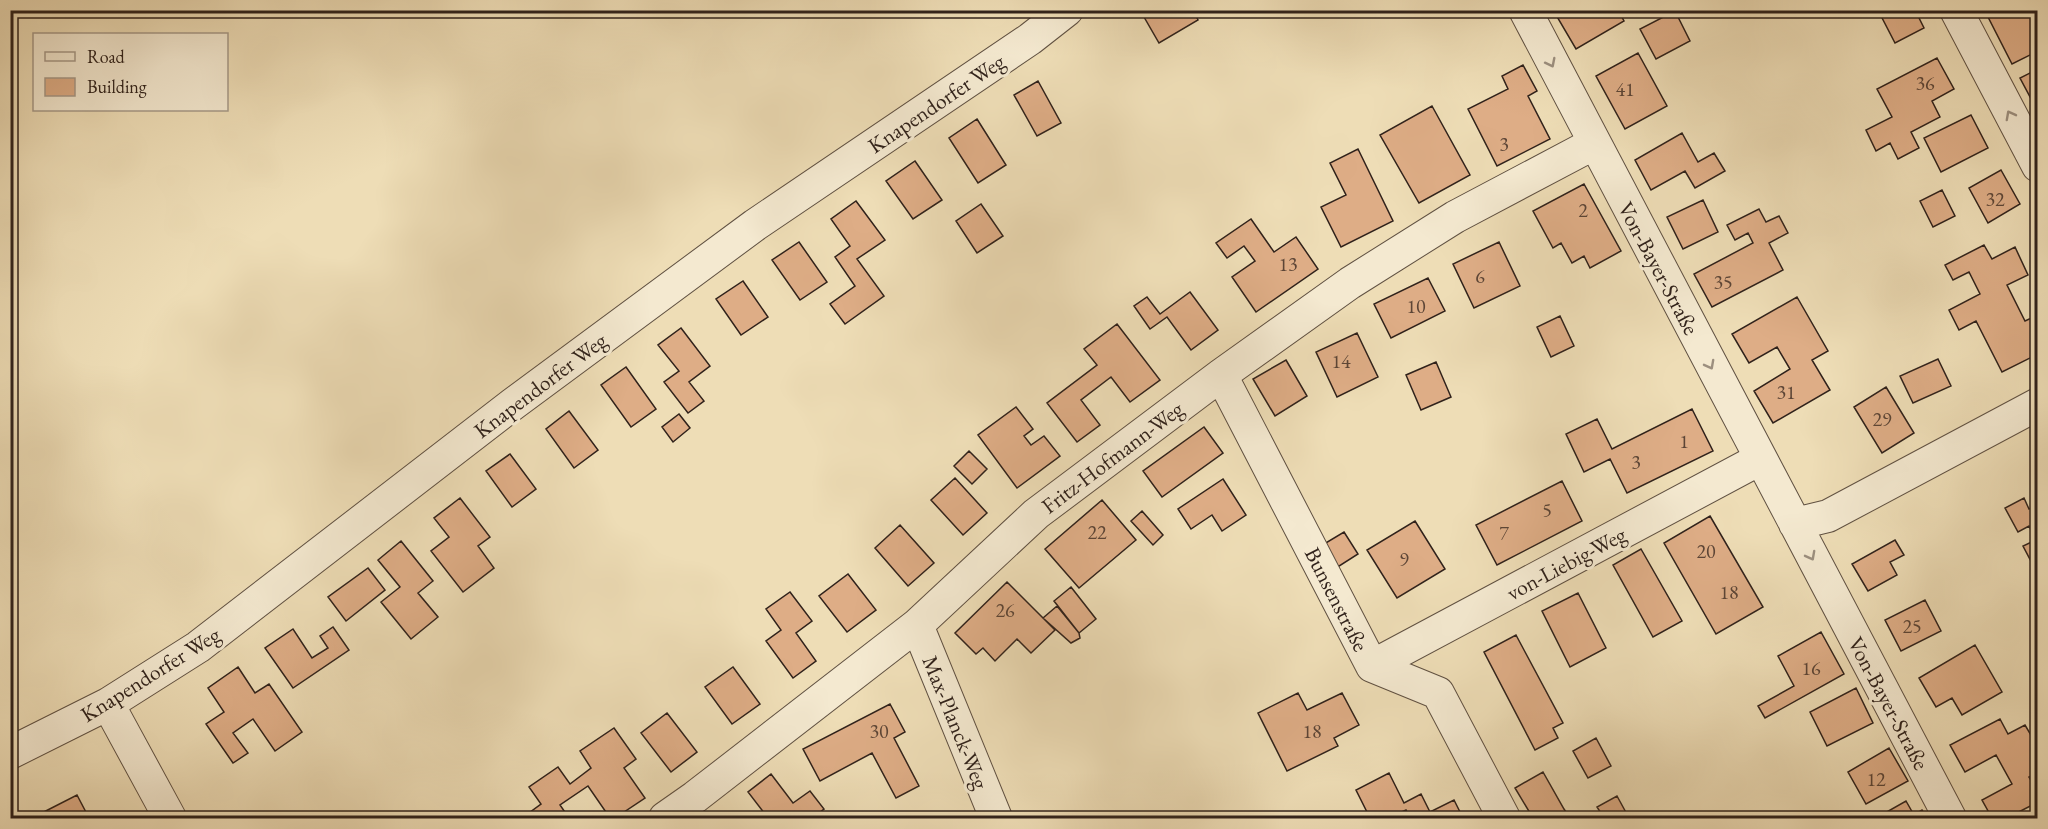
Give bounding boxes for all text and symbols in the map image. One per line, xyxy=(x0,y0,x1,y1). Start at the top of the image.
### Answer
legend xyxy=(33,33,228,111)
text: Road xyxy=(87,45,126,68)
street label: Knapendorfer Weg xyxy=(862,47,1011,160)
one-way arrow xyxy=(1544,56,1555,67)
house number: 36 xyxy=(1915,70,1935,96)
text: Building xyxy=(87,75,147,98)
house number: 41 xyxy=(1615,76,1635,102)
one-way arrow xyxy=(2006,110,2018,121)
house number: 3 xyxy=(1499,131,1509,157)
house number: 32 xyxy=(1985,186,2005,212)
house number: 2 xyxy=(1578,197,1588,223)
street label: Von-Bayer-Straße xyxy=(1611,197,1706,340)
house number: 13 xyxy=(1278,251,1298,277)
house number: 6 xyxy=(1475,263,1485,289)
house number: 35 xyxy=(1713,269,1733,295)
house number: 10 xyxy=(1406,293,1426,319)
street label: Knapendorfer Weg xyxy=(468,326,613,445)
house number: 14 xyxy=(1331,348,1351,374)
one-way arrow xyxy=(1703,359,1714,370)
house number: 31 xyxy=(1776,379,1796,405)
street label: Fritz-Hofmann-Weg xyxy=(1035,394,1190,520)
house number: 29 xyxy=(1872,406,1892,432)
house number: 1 xyxy=(1679,428,1689,454)
house number: 3 xyxy=(1631,449,1641,475)
house number: 5 xyxy=(1542,497,1552,523)
house number: 22 xyxy=(1087,519,1107,545)
house number: 7 xyxy=(1499,520,1509,546)
street label: von-Liebig-Weg xyxy=(1501,520,1631,607)
house number: 20 xyxy=(1696,538,1716,564)
street label: Bunsenstraße xyxy=(1298,542,1375,657)
house number: 9 xyxy=(1399,546,1409,572)
one-way arrow xyxy=(1804,550,1816,561)
house number: 18 xyxy=(1719,579,1739,605)
house number: 26 xyxy=(995,597,1015,623)
house number: 25 xyxy=(1902,613,1922,639)
street label: Knapendorfer Weg xyxy=(75,620,226,729)
street label: Von-Bayer-Straße xyxy=(1841,632,1936,775)
street label: Max-Planck-Weg xyxy=(916,651,996,794)
house number: 16 xyxy=(1801,655,1821,681)
house number: 30 xyxy=(869,718,889,744)
house number: 18 xyxy=(1302,718,1322,744)
house number: 12 xyxy=(1866,766,1886,792)

